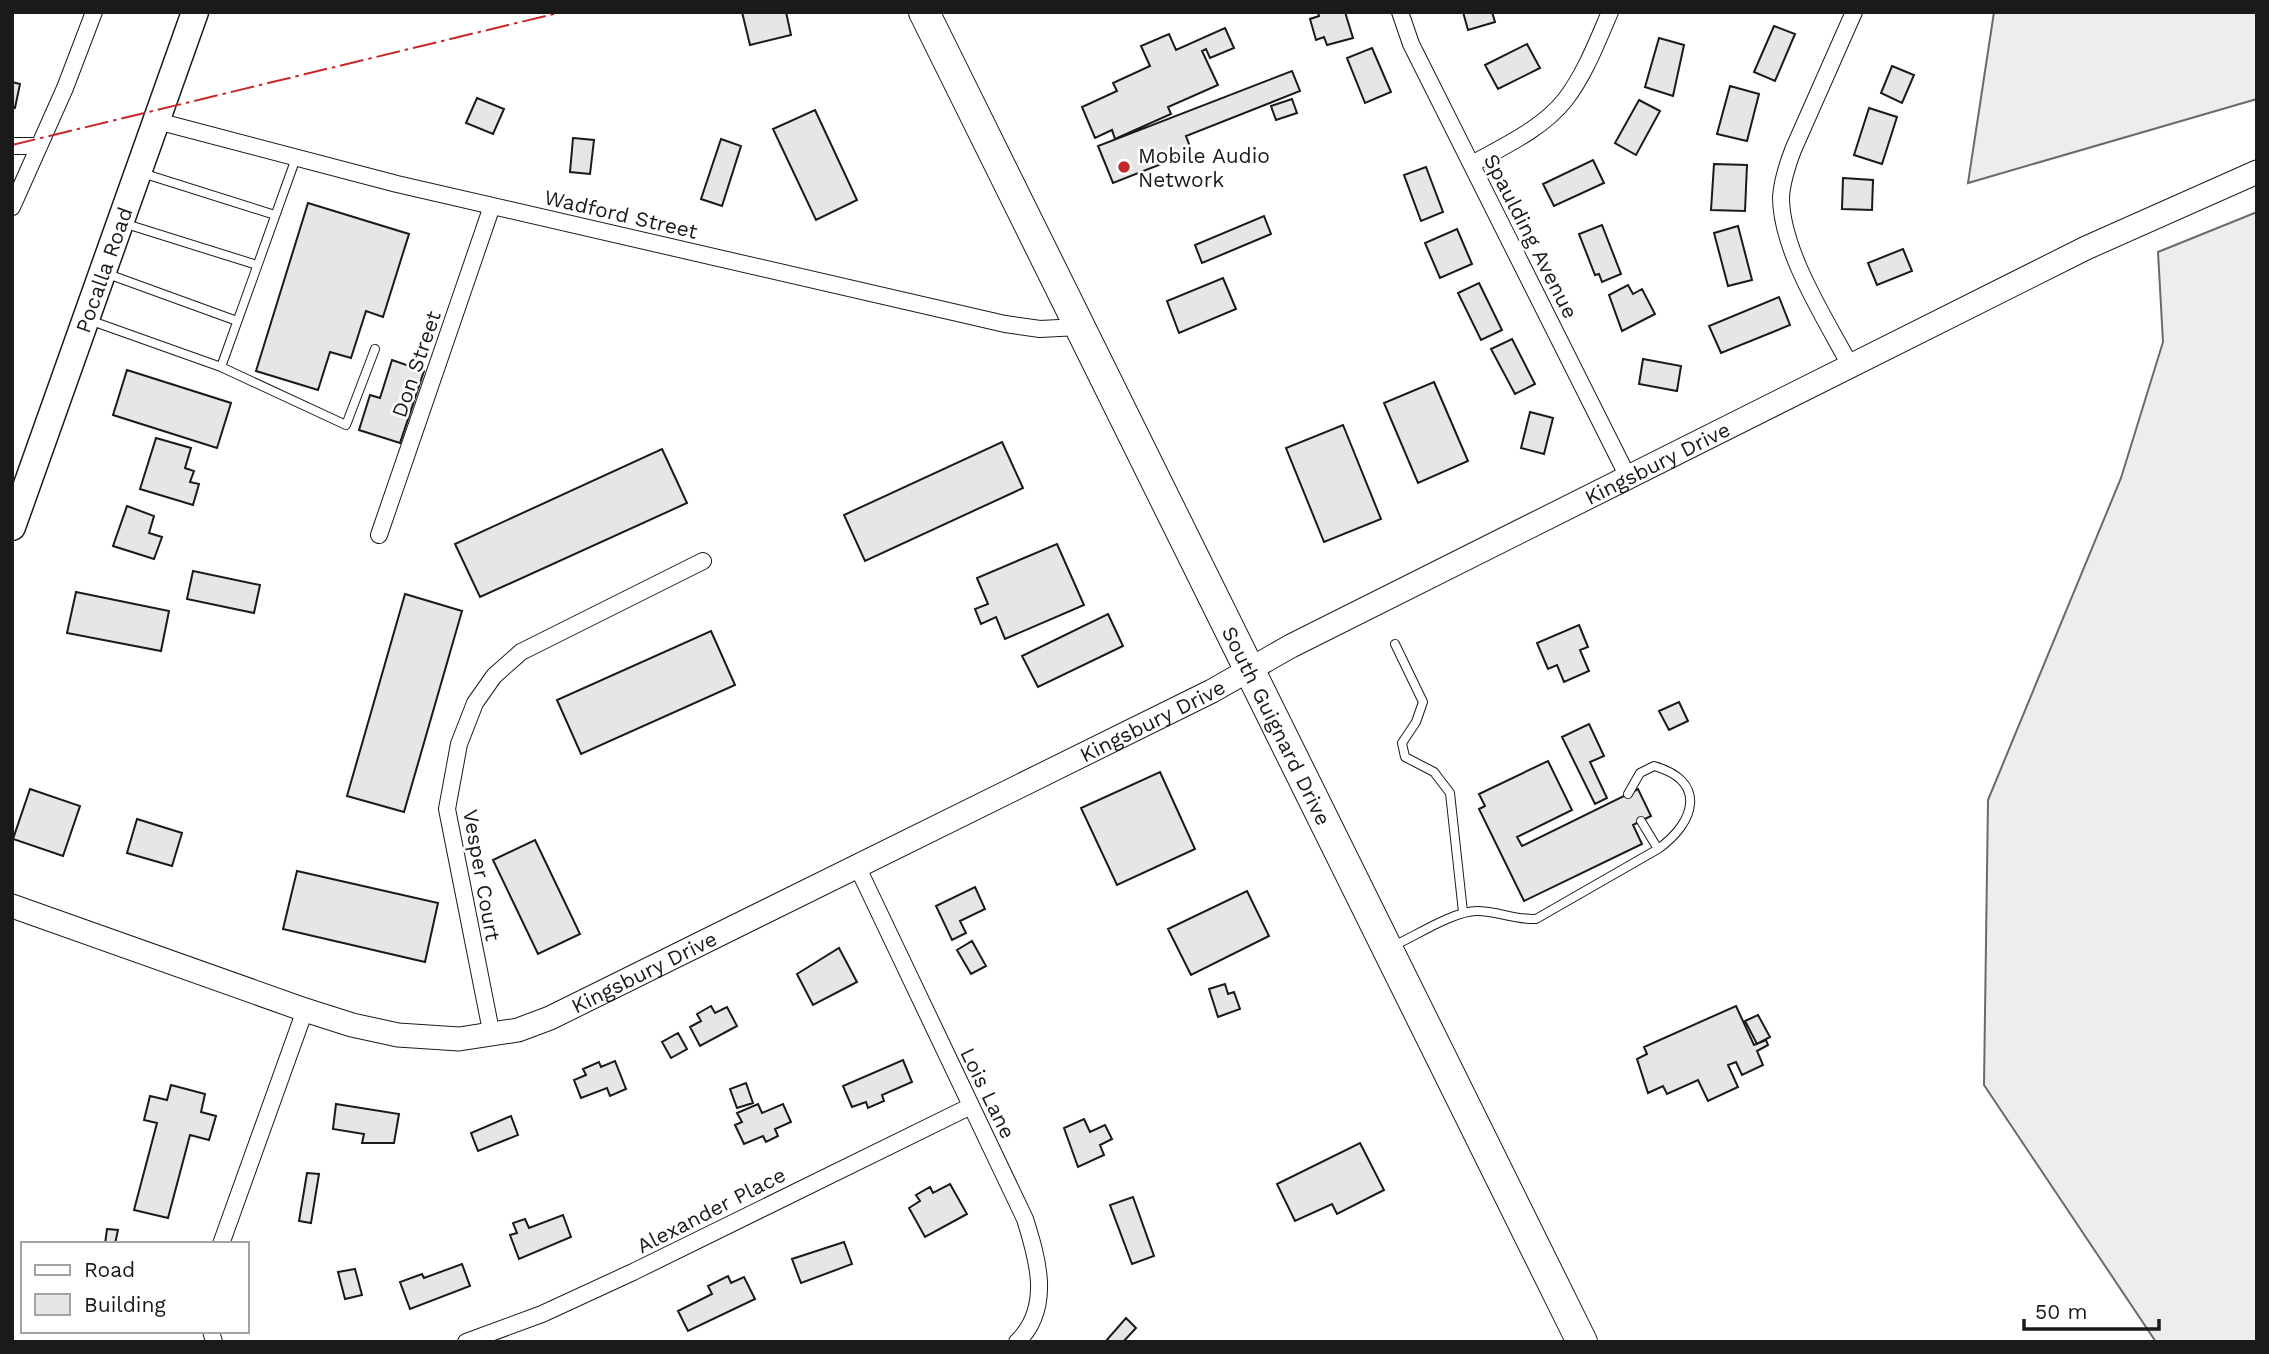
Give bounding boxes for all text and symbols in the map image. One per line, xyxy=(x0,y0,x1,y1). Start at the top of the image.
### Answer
place label: Mobile Audio Network xyxy=(1138,143,1270,192)
street label: Spaulding Avenue xyxy=(1479,150,1583,322)
marker: Mobile Audio Network xyxy=(1116,159,1132,175)
street label: Wadford Street xyxy=(542,184,700,244)
street label: Pocalla Road xyxy=(70,204,137,336)
street label: Don Street xyxy=(386,307,446,421)
street label: Kingsbury Drive xyxy=(1580,416,1734,510)
street label: South Guignard Drive xyxy=(1217,622,1337,829)
street label: Kingsbury Drive xyxy=(1075,674,1229,767)
street label: Vesper Court xyxy=(458,807,506,943)
street label: Kingsbury Drive xyxy=(567,925,721,1018)
street label: Lois Lane xyxy=(955,1043,1021,1143)
street label: Alexander Place xyxy=(633,1162,789,1258)
legend xyxy=(21,1242,248,1333)
text: Road xyxy=(84,1257,135,1282)
scale bar xyxy=(2024,1288,2159,1332)
text: Building xyxy=(84,1292,166,1317)
text: 50 m xyxy=(2035,1299,2087,1324)

